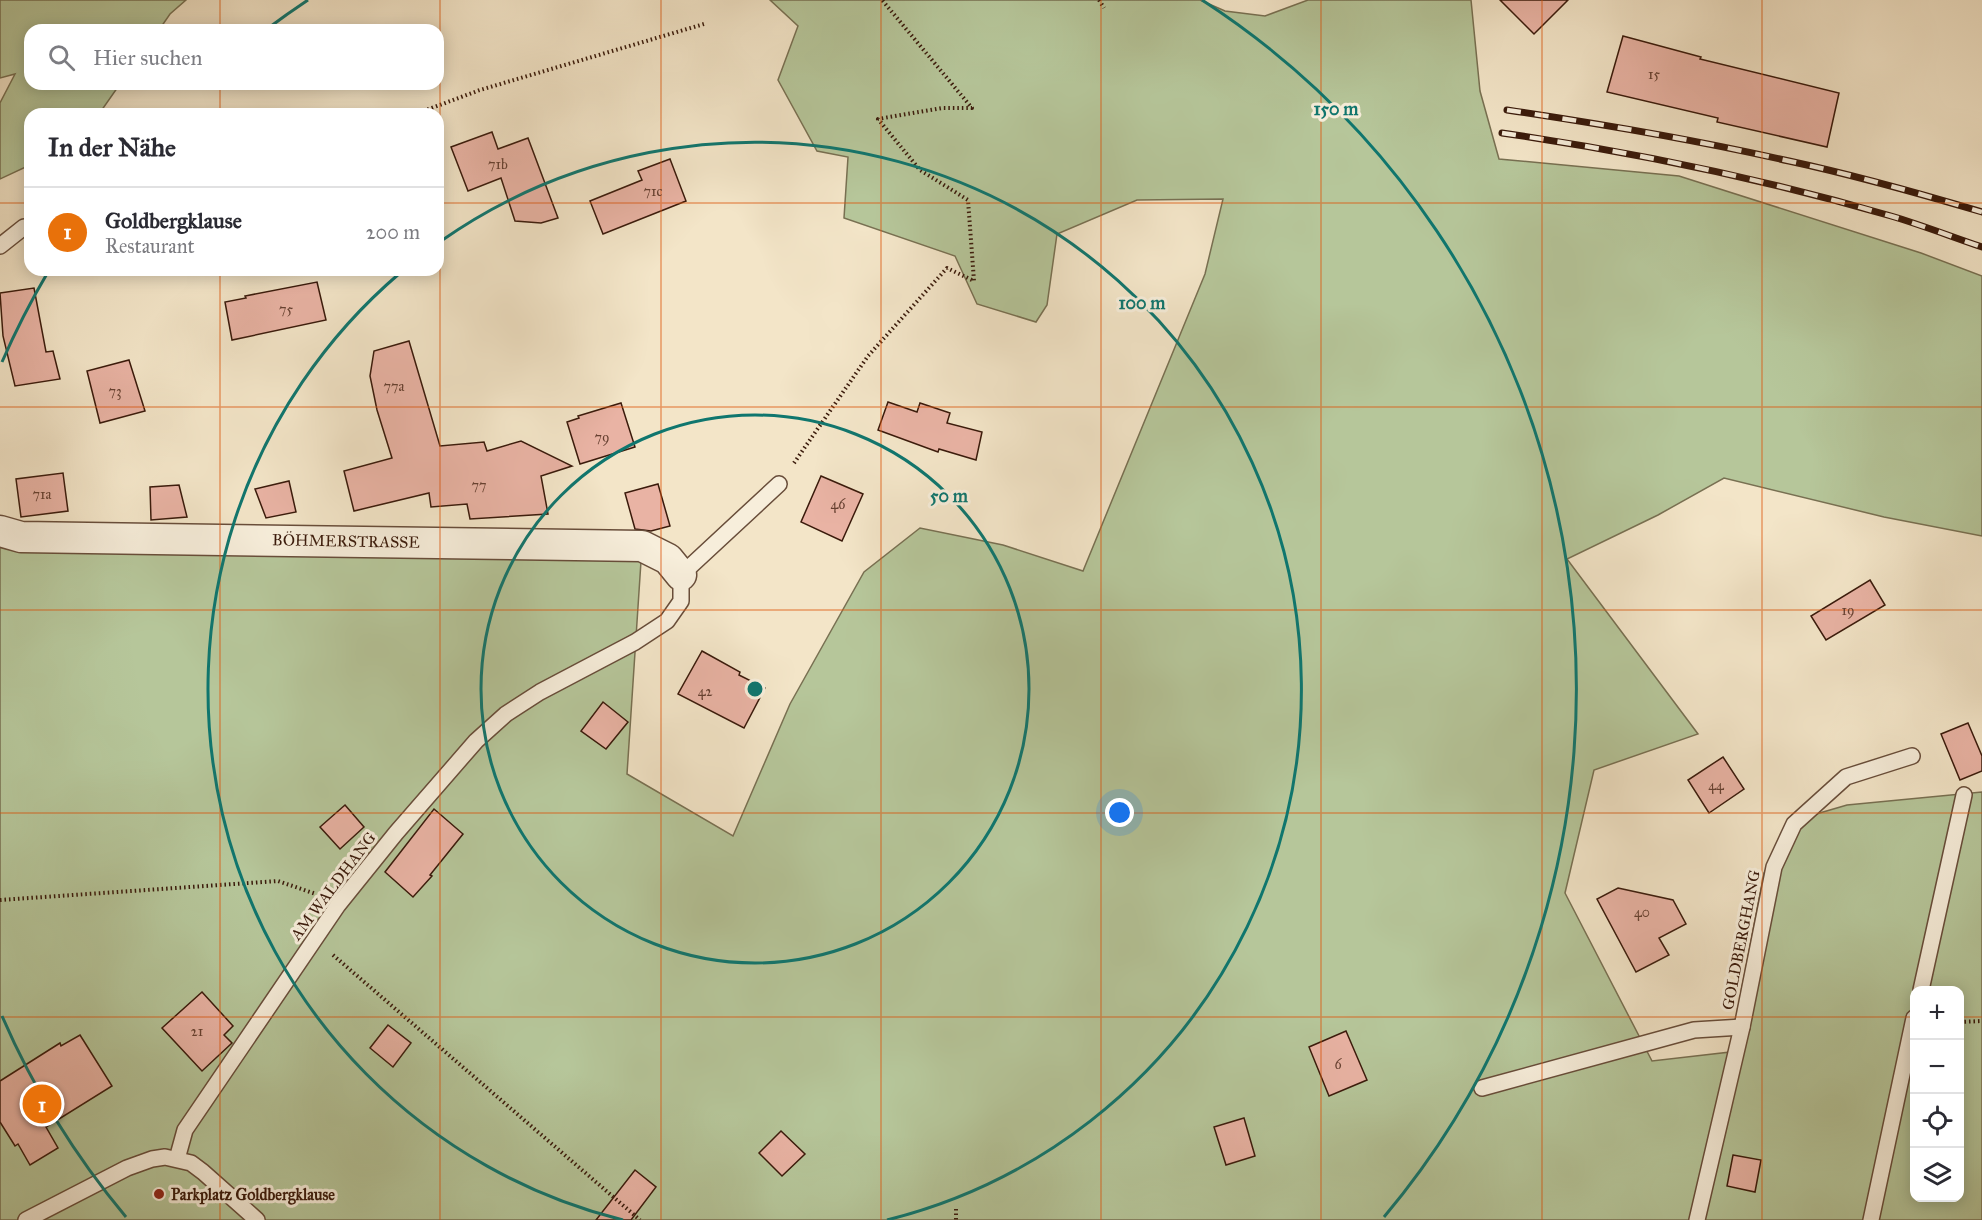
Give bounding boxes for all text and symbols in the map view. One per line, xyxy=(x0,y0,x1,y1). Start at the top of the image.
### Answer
search box xyxy=(24,24,444,90)
icon: search xyxy=(45,41,78,74)
text: Hier suchen xyxy=(93,44,202,71)
house number: 15 xyxy=(1648,66,1660,83)
text: 150 m xyxy=(1314,98,1359,120)
text: In der Nähe xyxy=(48,131,176,163)
house number: 71b xyxy=(488,156,508,173)
house number: 71c xyxy=(644,183,663,200)
text: Goldbergklause xyxy=(105,207,242,234)
text: 1 xyxy=(64,220,71,244)
text: 200 m xyxy=(366,220,420,244)
text: Restaurant xyxy=(105,234,195,258)
text: 100 m xyxy=(1119,292,1166,314)
house number: 75 xyxy=(279,301,293,318)
house number: 77a xyxy=(384,378,405,395)
house number: 73 xyxy=(108,383,122,400)
house number: 79 xyxy=(595,429,610,446)
house number: 77 xyxy=(472,477,486,494)
text: 50 m xyxy=(930,485,969,507)
house number: 71a xyxy=(33,486,52,503)
house number: 46 xyxy=(831,496,846,513)
street label: BÖHMERSTRASSE xyxy=(272,529,420,552)
house number: 19 xyxy=(1842,602,1854,619)
centre of rings xyxy=(745,679,765,699)
house number: 42 xyxy=(698,683,712,700)
house number: 44 xyxy=(1708,777,1725,794)
your location xyxy=(1105,798,1134,827)
street label: AM WALDHANG xyxy=(286,828,380,944)
street label: GOLDBERGHANG xyxy=(1718,868,1764,1012)
house number: 40 xyxy=(1634,904,1650,921)
map controls xyxy=(1910,986,1964,1202)
button: + xyxy=(1910,986,1964,1040)
house number: 21 xyxy=(191,1023,204,1040)
button: − xyxy=(1910,1040,1964,1094)
house number: 6 xyxy=(1334,1056,1342,1073)
pin: 1 xyxy=(22,1082,62,1126)
button: locate xyxy=(1910,1094,1964,1148)
button: layers xyxy=(1910,1148,1964,1202)
place label: Parkplatz Goldbergklause xyxy=(171,1185,335,1205)
marker: Parkplatz Goldbergklause xyxy=(152,1187,166,1201)

